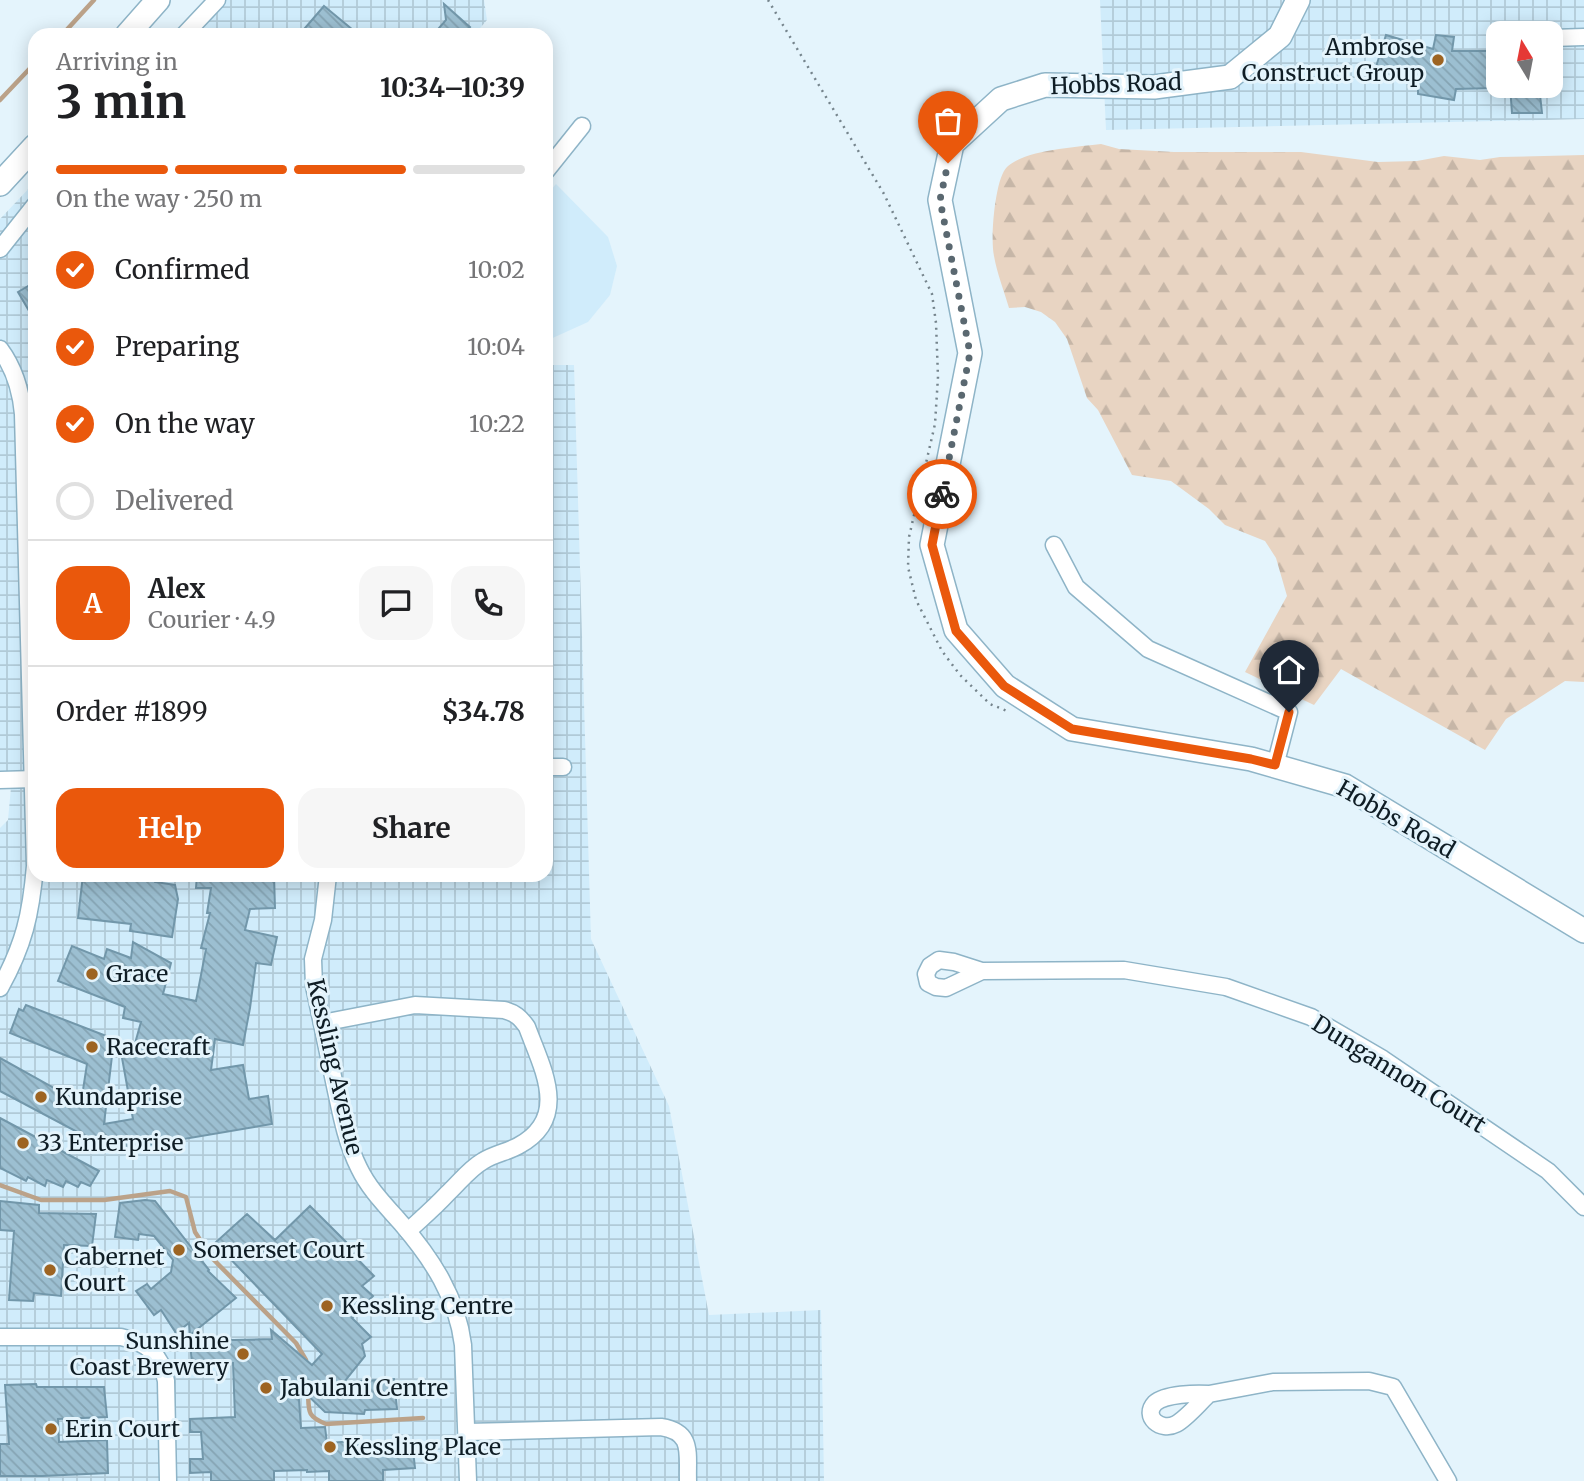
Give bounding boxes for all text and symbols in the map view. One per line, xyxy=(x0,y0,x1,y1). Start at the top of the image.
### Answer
north arrow xyxy=(1486,21,1563,98)
map controls xyxy=(1486,21,1563,98)
place label: Ambrose Construct Group xyxy=(1242,32,1424,87)
text: Arriving in xyxy=(56,47,178,76)
marker: Ambrose Construct Group xyxy=(1430,52,1446,68)
street label: Hobbs Road xyxy=(1050,67,1182,100)
text: 10:34–10:39 xyxy=(380,71,525,104)
text: 3 min xyxy=(56,73,186,131)
pin xyxy=(918,91,978,163)
icon: bag xyxy=(929,102,967,140)
text: On the way · 250 m xyxy=(56,184,262,213)
icon: check xyxy=(56,251,94,289)
text: Confirmed xyxy=(115,253,250,286)
text: 10:02 xyxy=(468,255,525,284)
icon: check xyxy=(56,328,94,366)
text: Preparing xyxy=(115,330,239,363)
text: 10:04 xyxy=(467,332,525,361)
icon: check xyxy=(56,405,94,443)
text: On the way xyxy=(115,407,255,440)
text: 10:22 xyxy=(469,409,525,438)
courier xyxy=(907,459,977,529)
icon: bike xyxy=(923,475,961,513)
text: Delivered xyxy=(115,484,234,517)
button: chat xyxy=(359,566,433,640)
button: phone xyxy=(451,566,525,640)
text: Alex xyxy=(148,572,205,605)
text: A xyxy=(84,587,102,620)
text: Courier · 4.9 xyxy=(148,605,276,634)
pin xyxy=(1259,640,1319,712)
icon: home xyxy=(1270,651,1308,689)
text: Order #1899 xyxy=(56,695,208,728)
text: $34.78 xyxy=(441,695,525,728)
street label: Hobbs Road xyxy=(1332,773,1461,864)
button: Help xyxy=(56,788,284,868)
button: Share xyxy=(298,788,525,868)
place label: Grace xyxy=(106,959,168,988)
marker: Grace xyxy=(84,966,100,982)
street label: Kessling Avenue xyxy=(301,976,370,1158)
street label: Dungannon Court xyxy=(1307,1008,1492,1139)
place label: Racecraft xyxy=(106,1032,210,1061)
marker: Racecraft xyxy=(84,1039,100,1055)
place label: Kundaprise xyxy=(55,1082,182,1111)
marker: Kundaprise xyxy=(33,1089,49,1105)
place label: 33 Enterprise xyxy=(37,1128,183,1157)
marker: 33 Enterprise xyxy=(15,1135,31,1151)
place label: Somerset Court xyxy=(193,1235,365,1264)
place label: Cabernet Court xyxy=(64,1242,164,1297)
marker: Somerset Court xyxy=(171,1242,187,1258)
marker: Cabernet Court xyxy=(42,1262,58,1278)
place label: Kessling Centre xyxy=(341,1291,513,1320)
marker: Kessling Centre xyxy=(319,1298,335,1314)
place label: Sunshine Coast Brewery xyxy=(70,1326,230,1381)
marker: Sunshine Coast Brewery xyxy=(235,1346,251,1362)
place label: Jabulani Centre xyxy=(279,1373,448,1402)
marker: Jabulani Centre xyxy=(258,1380,274,1396)
place label: Erin Court xyxy=(65,1414,180,1443)
marker: Erin Court xyxy=(43,1421,59,1437)
place label: Kessling Place xyxy=(344,1432,501,1461)
marker: Kessling Place xyxy=(322,1439,338,1455)

